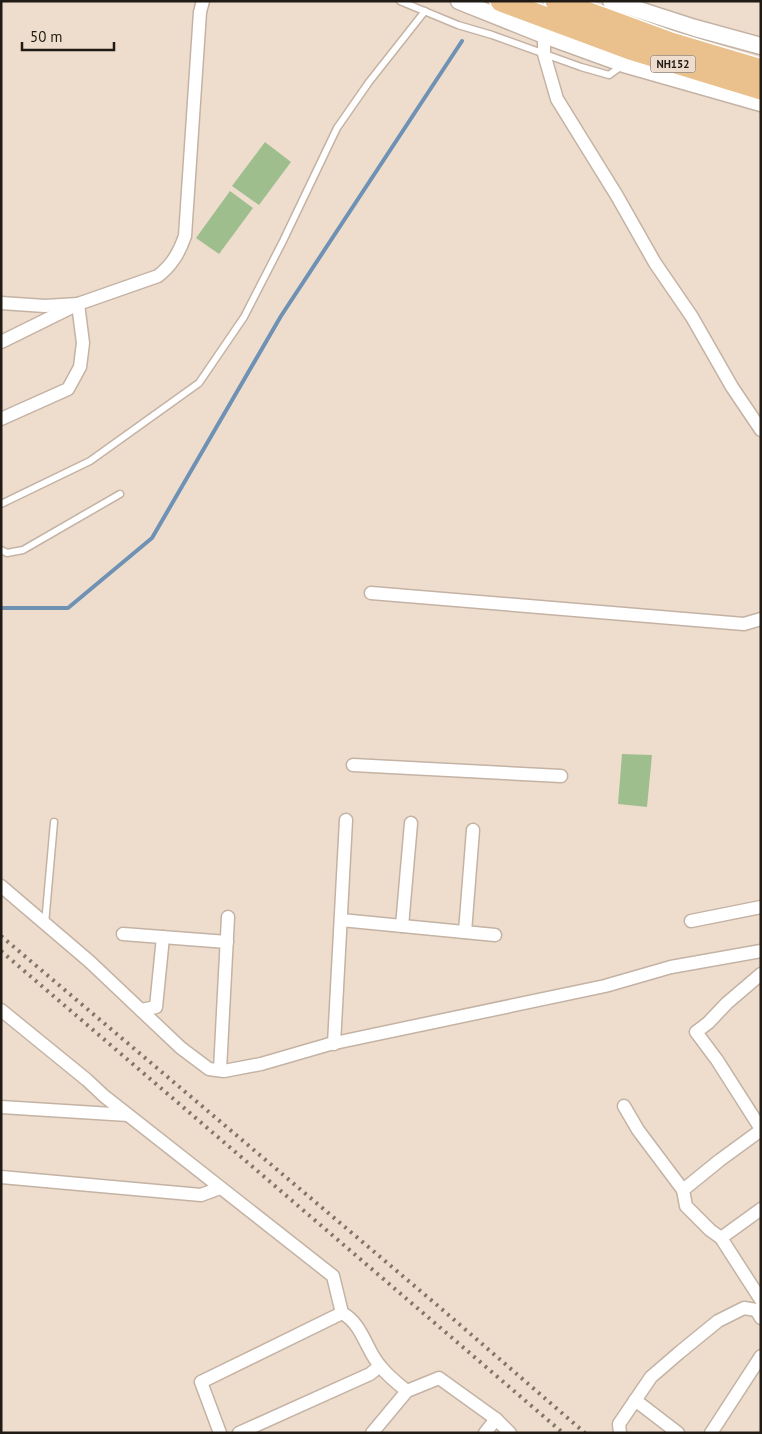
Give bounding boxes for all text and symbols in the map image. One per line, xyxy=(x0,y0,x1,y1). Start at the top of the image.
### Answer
scale bar xyxy=(22,20,115,52)
text: 50 m xyxy=(30,27,63,46)
road number: NH152 xyxy=(650,56,696,72)

